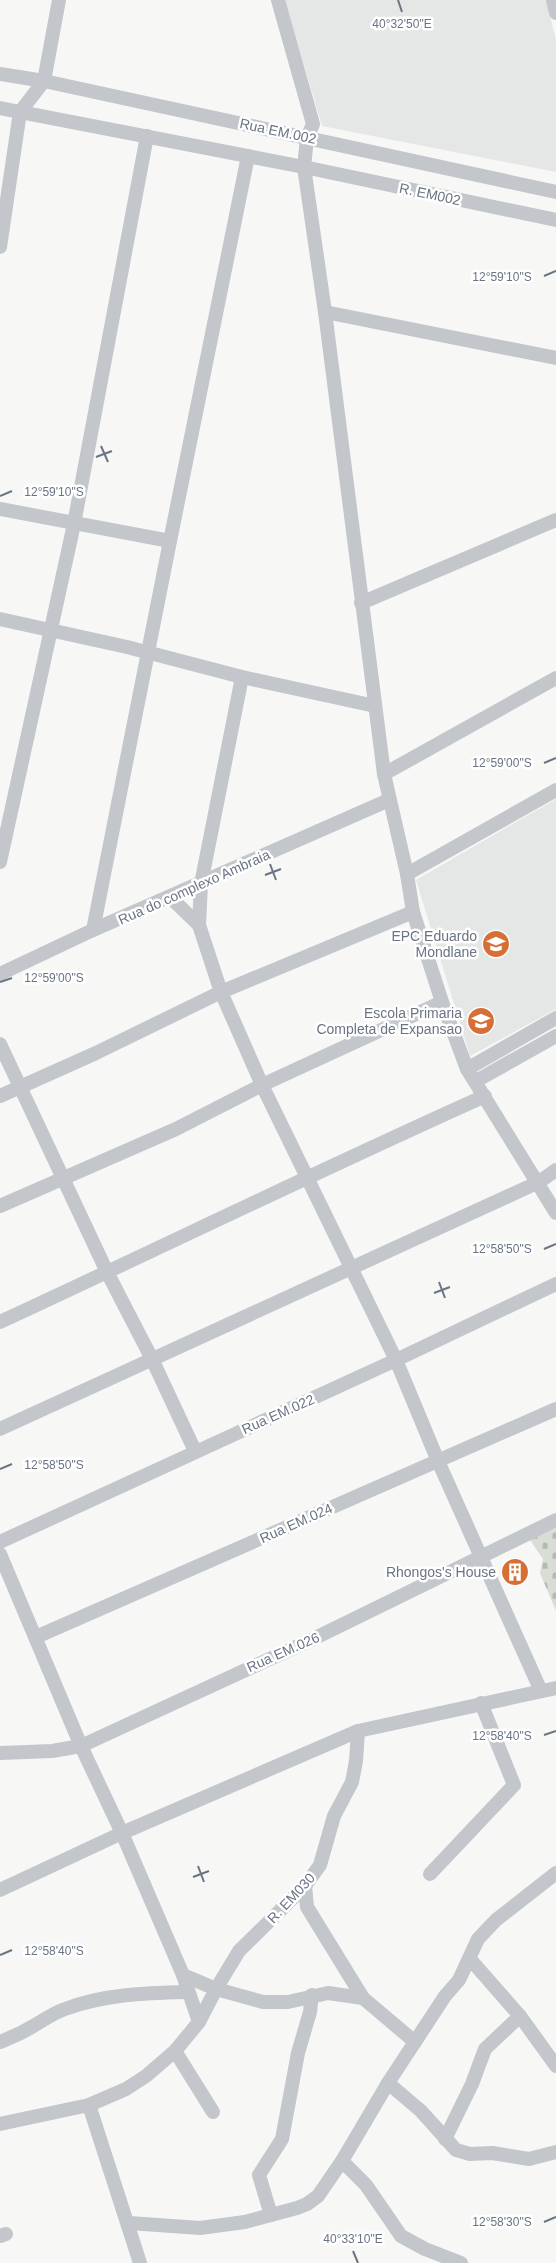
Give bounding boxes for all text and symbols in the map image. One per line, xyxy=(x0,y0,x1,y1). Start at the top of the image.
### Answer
text: 40°32'50"E xyxy=(372,17,432,31)
street label: Rua EM.002 xyxy=(238,115,318,147)
street label: R. EM002 xyxy=(398,180,462,208)
text: 12°59'10"S xyxy=(472,270,532,284)
text: 12°59'10"S xyxy=(24,485,84,499)
text: 12°59'00"S xyxy=(472,756,532,770)
street label: Rua do complexo Ambraia xyxy=(116,846,272,928)
place label: EPC Eduardo Mondlane xyxy=(391,928,477,960)
school or university icon: EPC Eduardo Mondlane xyxy=(481,929,511,959)
text: 12°59'00"S xyxy=(24,971,84,985)
place label: Escola Primaria Completa de Expansao xyxy=(316,1005,462,1037)
school or university icon: Escola Primaria Completa de Expansao xyxy=(466,1006,496,1036)
text: 12°58'50"S xyxy=(472,1242,532,1256)
street label: Rua EM.022 xyxy=(239,1391,317,1437)
text: 12°58'50"S xyxy=(24,1458,84,1472)
street label: Rua EM.024 xyxy=(257,1500,335,1546)
building icon: Rhongos's House xyxy=(500,1557,530,1587)
place label: Rhongos's House xyxy=(386,1564,496,1580)
street label: Rua EM.026 xyxy=(244,1629,322,1675)
text: 12°58'40"S xyxy=(472,1729,532,1743)
street label: R. EM030 xyxy=(264,1870,318,1926)
text: 12°58'40"S xyxy=(24,1944,84,1958)
text: 12°58'30"S xyxy=(472,2215,532,2229)
text: 40°33'10"E xyxy=(323,2232,383,2246)

